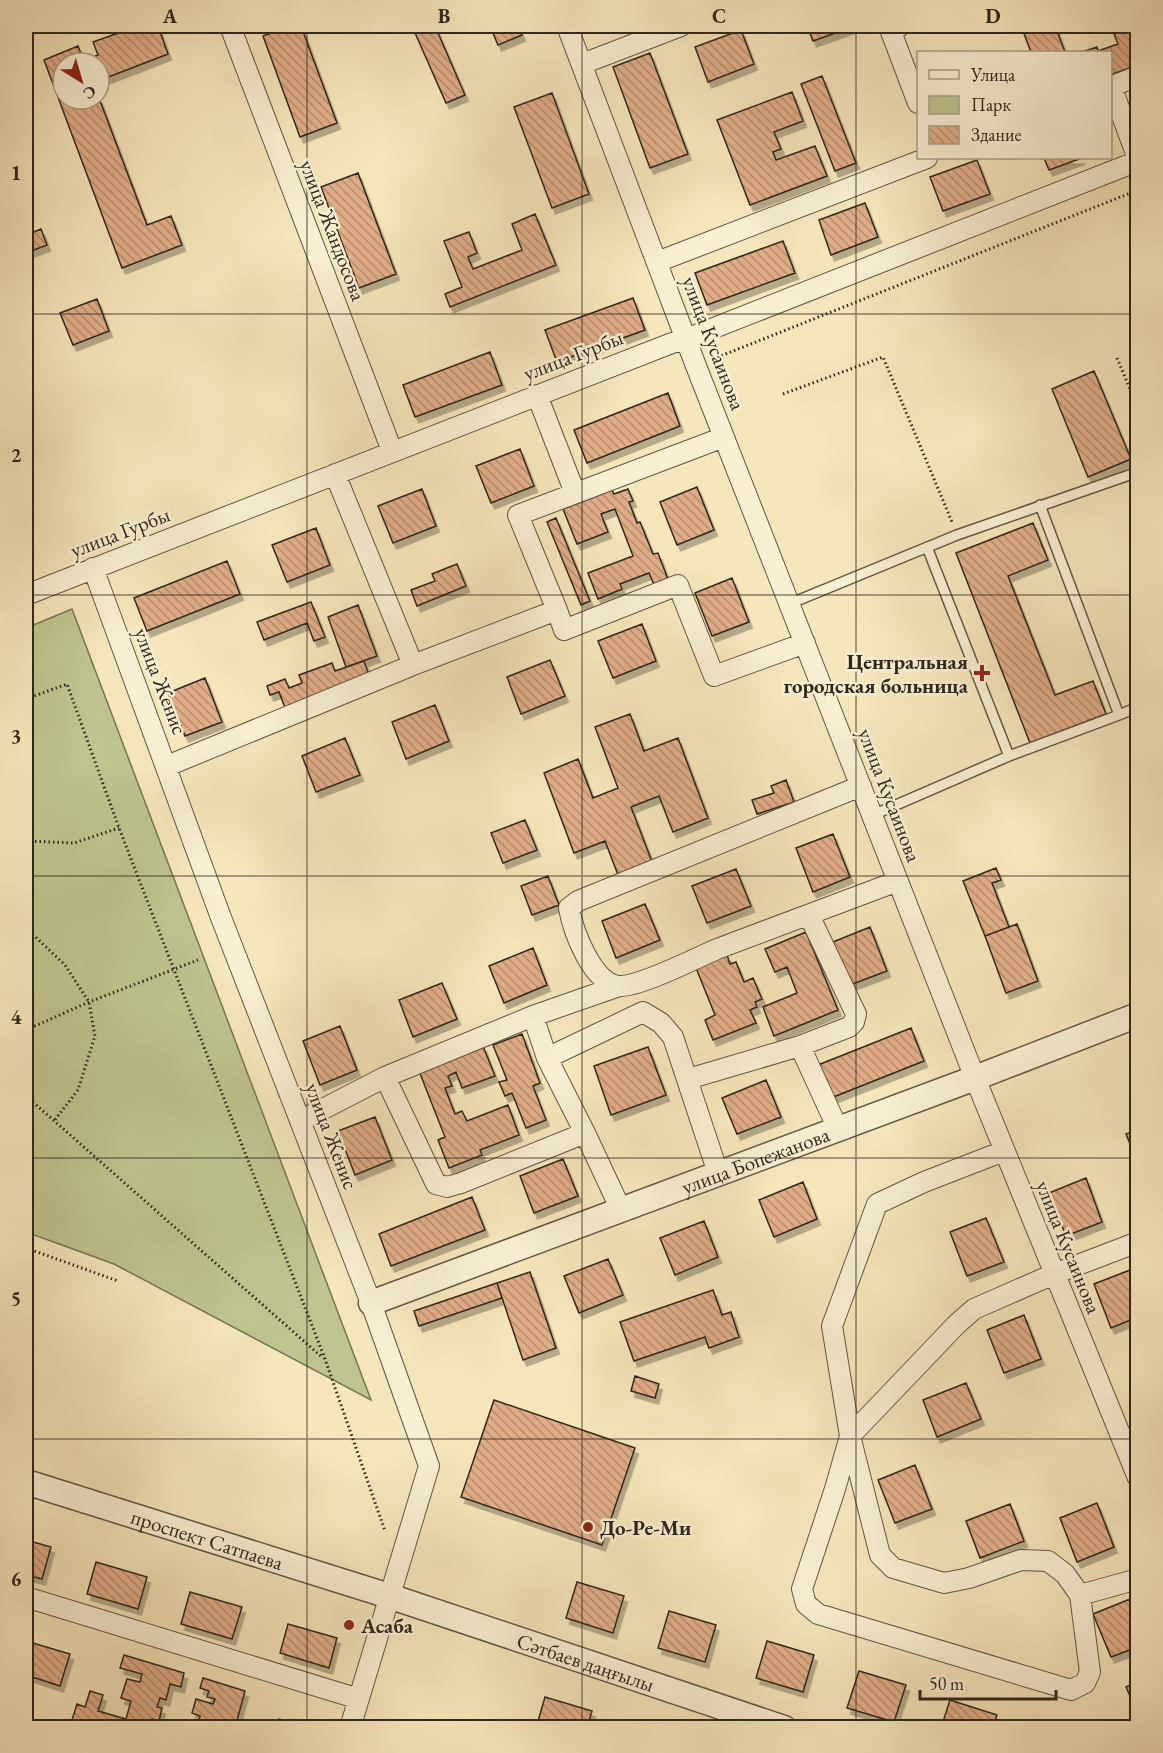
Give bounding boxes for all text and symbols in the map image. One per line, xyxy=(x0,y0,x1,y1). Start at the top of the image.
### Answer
text: A xyxy=(162,3,178,29)
text: B xyxy=(438,3,450,29)
text: C xyxy=(712,3,726,29)
text: D xyxy=(985,3,1001,29)
north arrow xyxy=(51,51,111,111)
legend xyxy=(917,51,1112,159)
text: Улица xyxy=(970,63,1016,86)
text: С xyxy=(79,81,101,104)
text: Парк xyxy=(971,93,1011,116)
text: Здание xyxy=(971,123,1021,146)
street label: улица Жандосова xyxy=(294,156,373,305)
text: 1 xyxy=(11,160,21,186)
street label: улица Кусаинова xyxy=(676,272,752,414)
street label: улица Гурбы xyxy=(519,324,627,386)
text: 2 xyxy=(11,442,22,468)
street label: улица Гурбы xyxy=(66,501,174,563)
street label: улица Женис xyxy=(128,624,194,738)
place label: Центральная городская больница xyxy=(784,648,969,699)
marker: Центральная городская больница xyxy=(973,664,991,682)
text: 3 xyxy=(11,723,21,749)
street label: улица Кусаинова xyxy=(852,724,928,866)
text: 4 xyxy=(11,1004,22,1030)
street label: улица Женис xyxy=(299,1079,365,1193)
street label: улица Бопежанова xyxy=(677,1120,834,1200)
street label: улица Кусаинова xyxy=(1030,1176,1108,1318)
text: 5 xyxy=(11,1285,21,1311)
street label: проспект Сатпаева xyxy=(128,1502,287,1576)
place label: До-Ре-Ми xyxy=(600,1514,691,1541)
marker: До-Ре-Ми xyxy=(581,1520,595,1534)
text: 6 xyxy=(11,1566,22,1592)
place label: Асаба xyxy=(360,1612,414,1639)
marker: Асаба xyxy=(342,1618,356,1632)
street label: Сәтбаев даңғылы xyxy=(514,1626,658,1697)
scale bar xyxy=(920,1663,1056,1701)
text: 50 m xyxy=(929,1672,964,1695)

